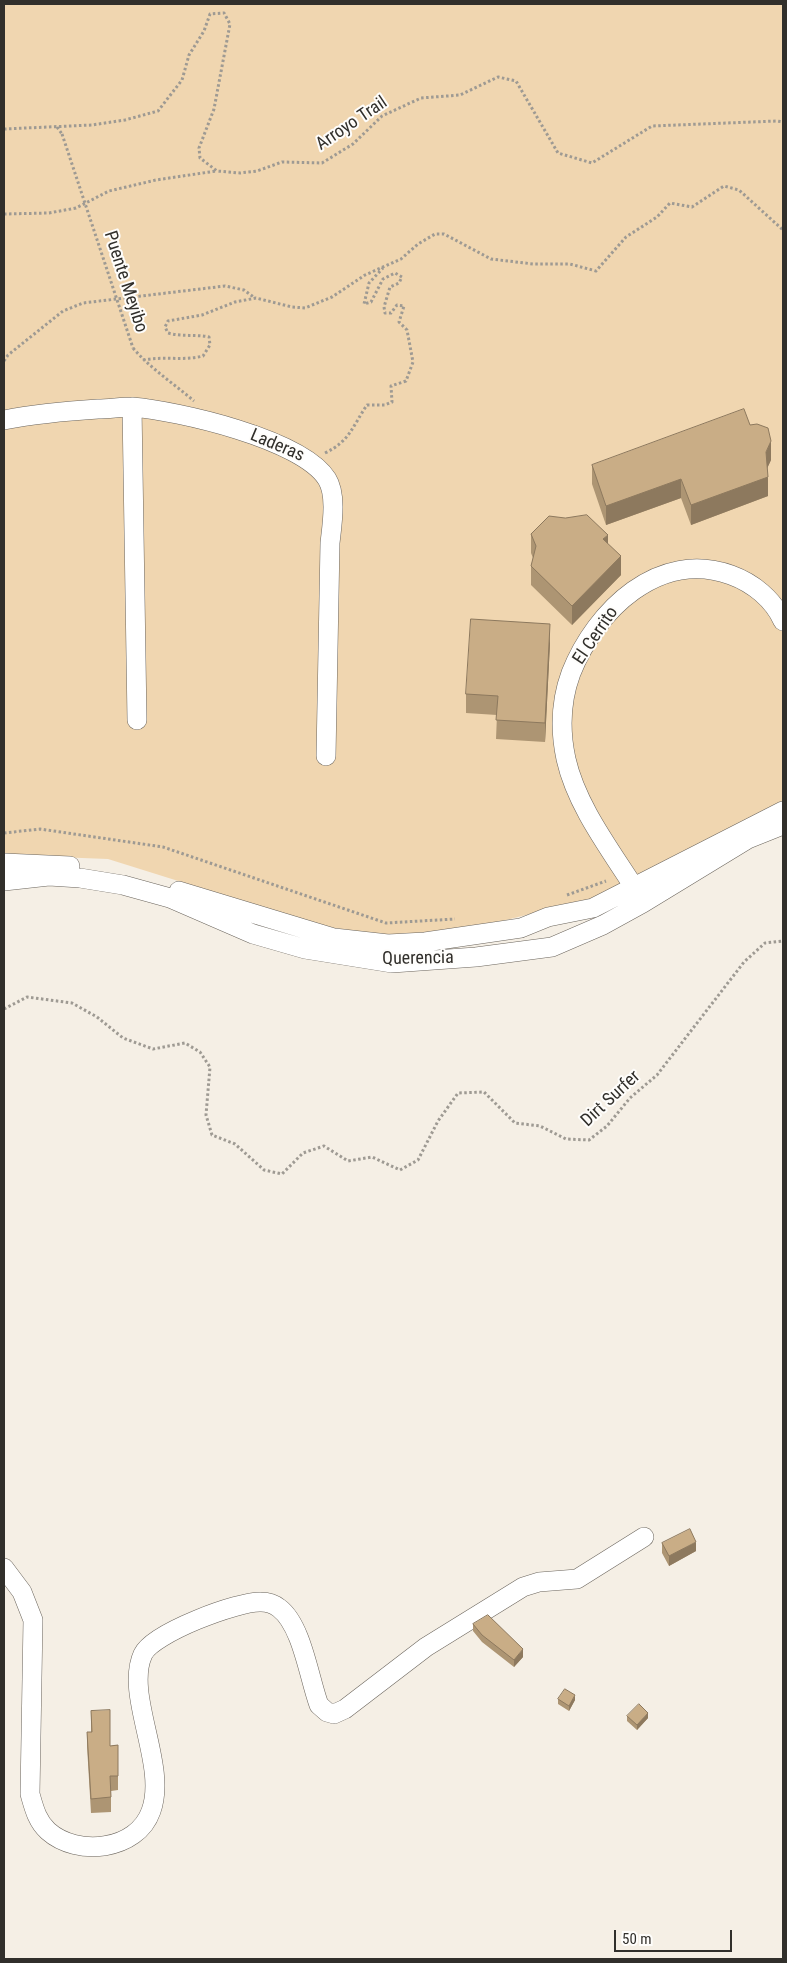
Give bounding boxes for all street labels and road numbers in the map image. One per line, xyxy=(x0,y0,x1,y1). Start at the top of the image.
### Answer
street label: Arroyo Trail xyxy=(312,92,392,156)
street label: Puente Meyibo xyxy=(98,229,152,335)
street label: Laderas xyxy=(247,425,307,467)
street label: El Cerrito xyxy=(569,603,623,669)
street label: Querencia xyxy=(382,948,454,970)
street label: Dirt Surfer xyxy=(577,1066,645,1132)

